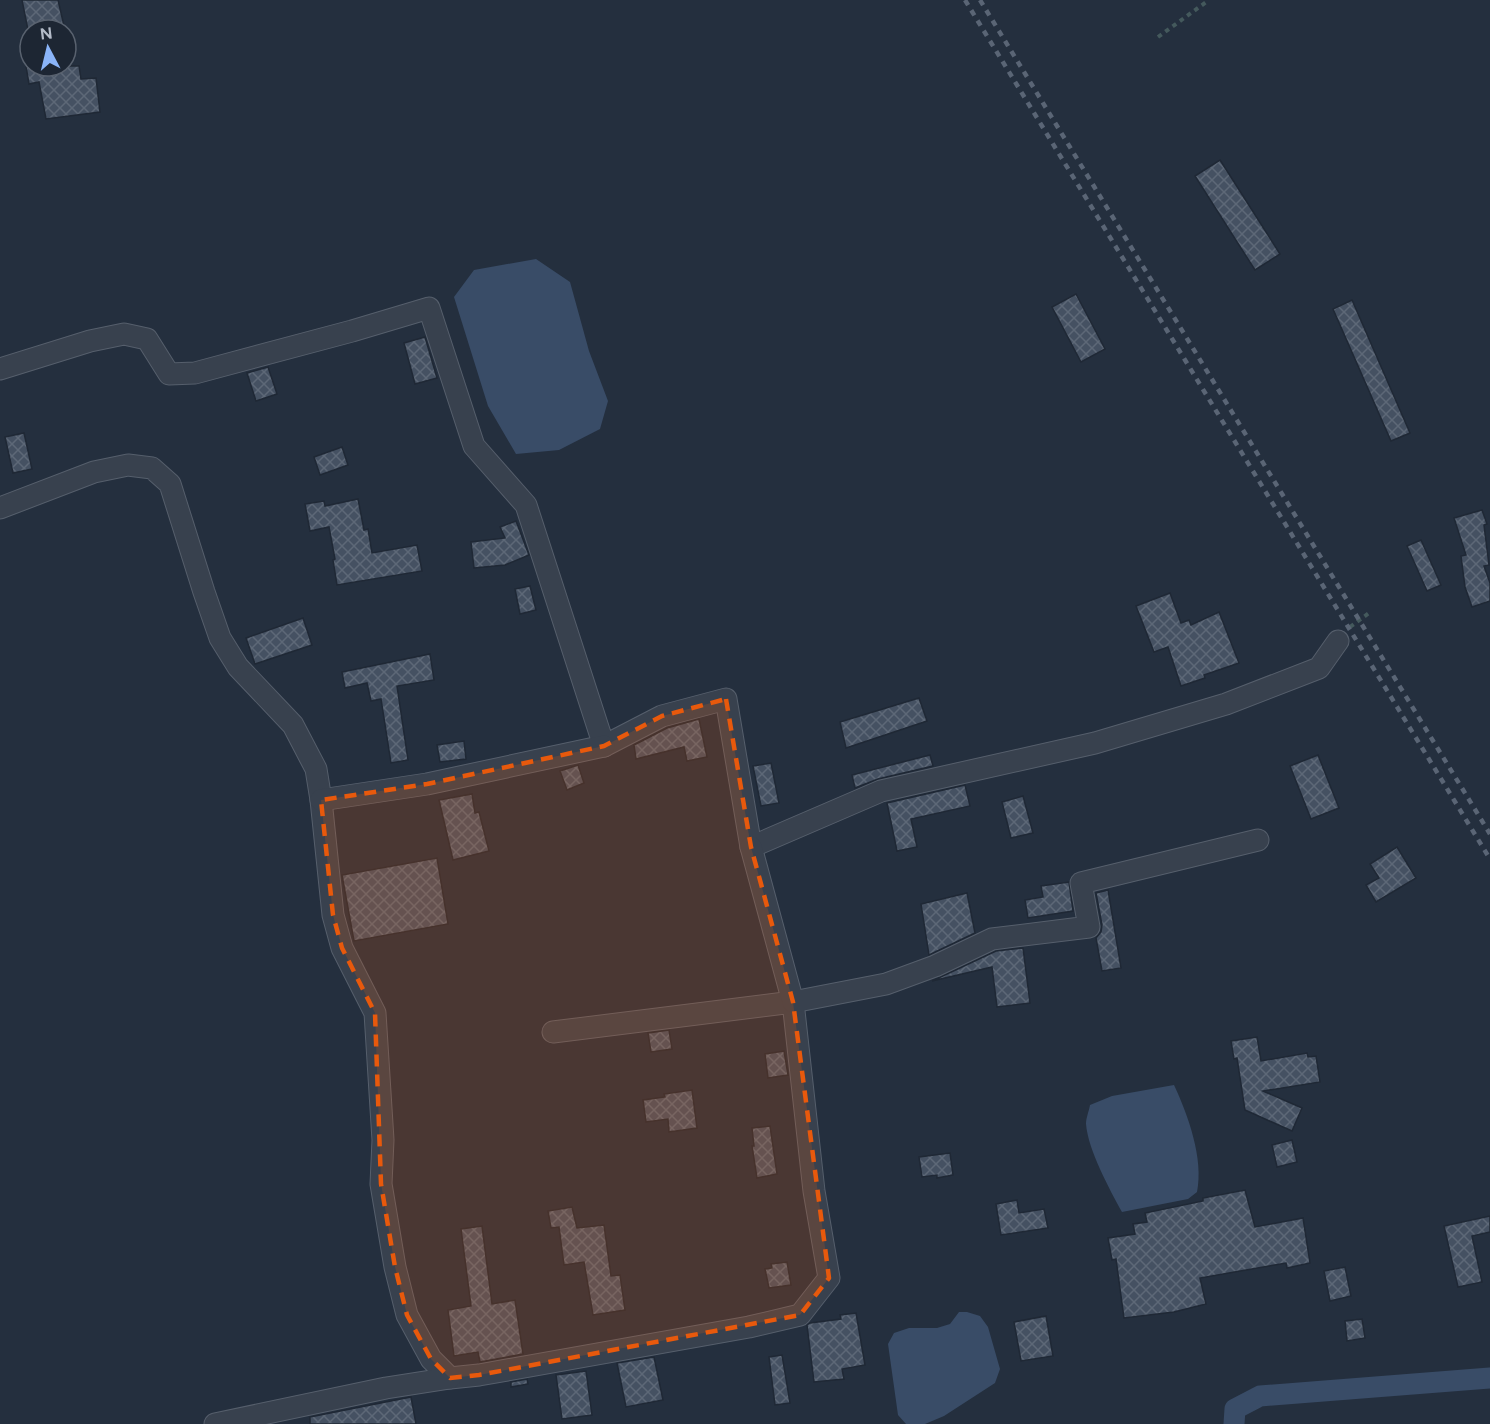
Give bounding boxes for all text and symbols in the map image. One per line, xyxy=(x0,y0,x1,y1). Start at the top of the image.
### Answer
north arrow xyxy=(18,18,78,78)
text: N xyxy=(39,23,54,44)

